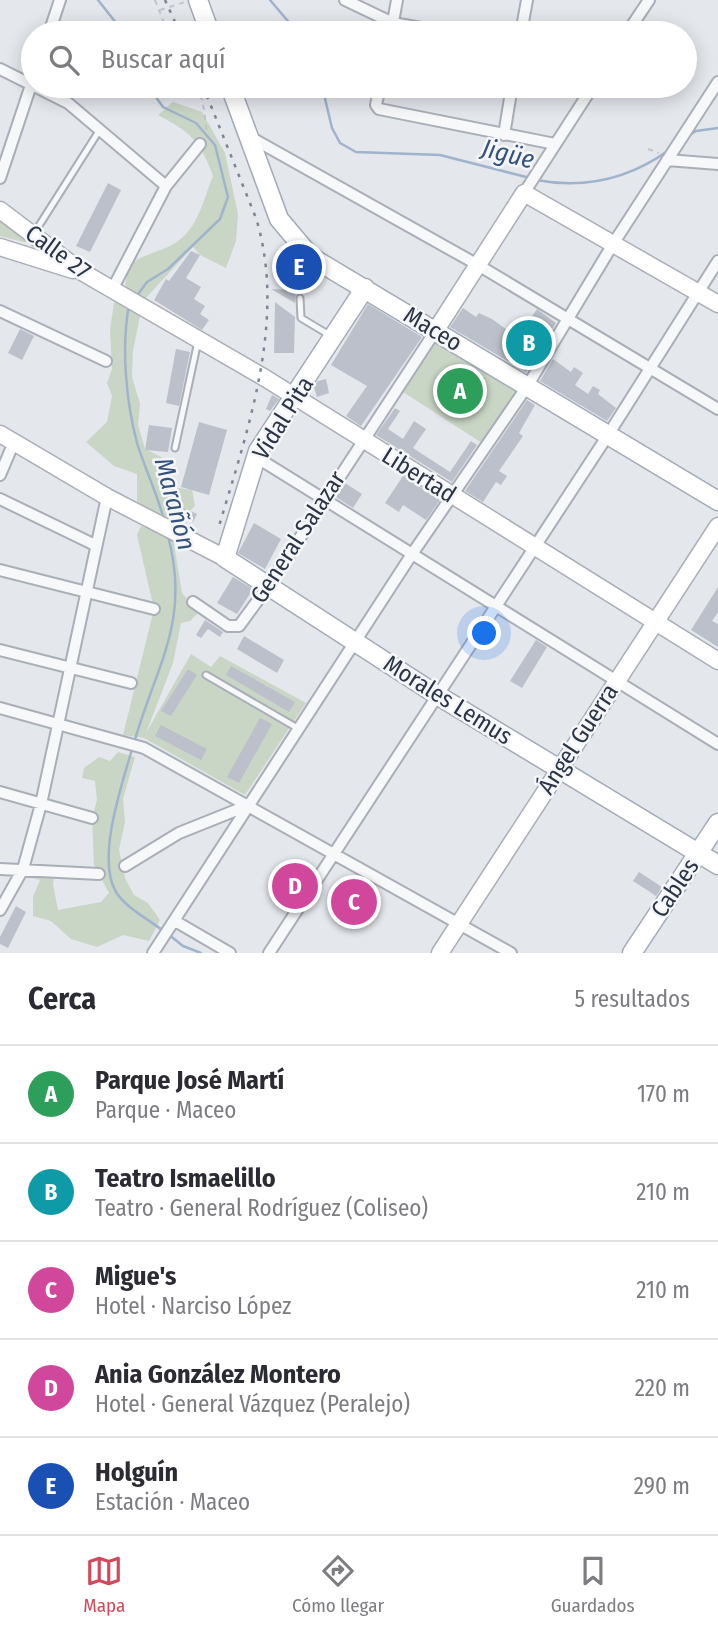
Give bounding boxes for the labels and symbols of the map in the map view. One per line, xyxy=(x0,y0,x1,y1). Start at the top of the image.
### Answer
water label: Jigüe xyxy=(477,132,538,175)
street label: Calle 27 xyxy=(20,219,96,285)
pin: E xyxy=(276,241,322,293)
street label: Maceo xyxy=(399,301,467,357)
pin: B xyxy=(506,317,552,369)
pin: A xyxy=(437,365,483,417)
street label: Vidal Pita xyxy=(247,371,319,465)
street label: Libertad xyxy=(377,441,461,509)
water label: Marañón xyxy=(148,454,202,554)
street label: General Salazar xyxy=(245,465,351,608)
your location xyxy=(467,616,501,650)
street label: Morales Lemus xyxy=(379,649,517,751)
street label: Ángel Guerra xyxy=(531,678,624,799)
street label: Cables xyxy=(645,853,705,923)
pin: D xyxy=(272,860,318,912)
pin: C xyxy=(331,876,377,928)

